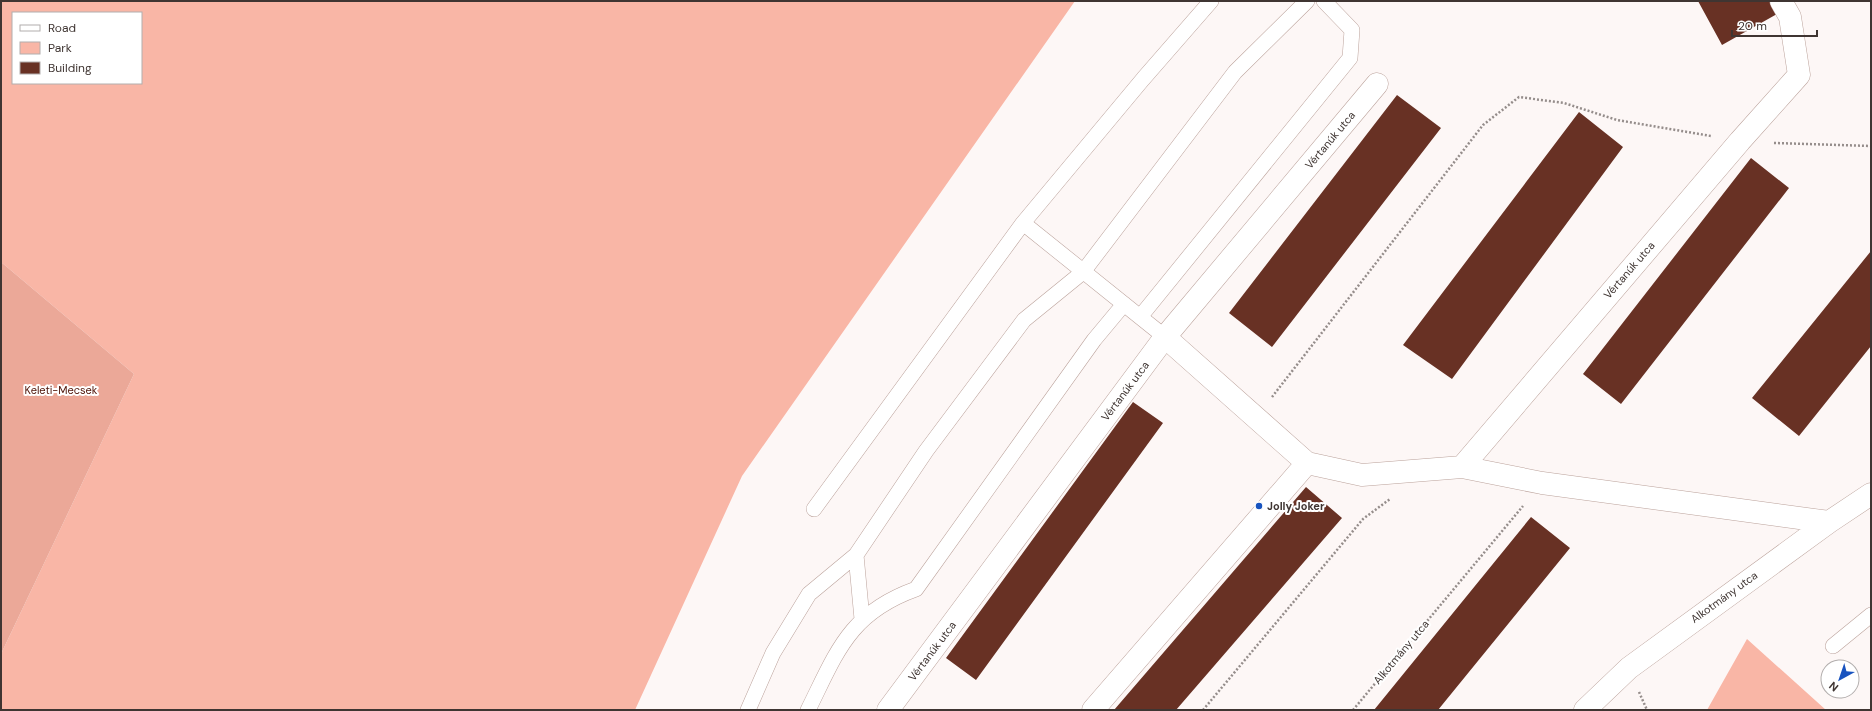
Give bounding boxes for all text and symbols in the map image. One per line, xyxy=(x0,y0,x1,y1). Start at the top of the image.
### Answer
legend xyxy=(12,12,142,84)
scale bar xyxy=(1732,12,1817,38)
text: 20 m xyxy=(1738,18,1767,34)
text: Road xyxy=(48,20,76,36)
text: Park xyxy=(48,40,72,56)
text: Building xyxy=(48,60,92,76)
street label: Vértanúk utca xyxy=(1302,108,1358,172)
street label: Vértanúk utca xyxy=(1600,239,1658,301)
street label: Vértanúk utca xyxy=(1098,358,1152,424)
park label: Keleti-Mecsek xyxy=(25,383,98,397)
place label: Jolly Joker xyxy=(1267,499,1325,513)
marker: Jolly Joker xyxy=(1254,501,1264,511)
street label: Alkotmány utca xyxy=(1688,568,1760,626)
street label: Alkotmány utca xyxy=(1370,617,1432,687)
street label: Vértanúk utca xyxy=(905,618,959,684)
north arrow xyxy=(1820,659,1860,699)
text: N xyxy=(1826,679,1841,695)

